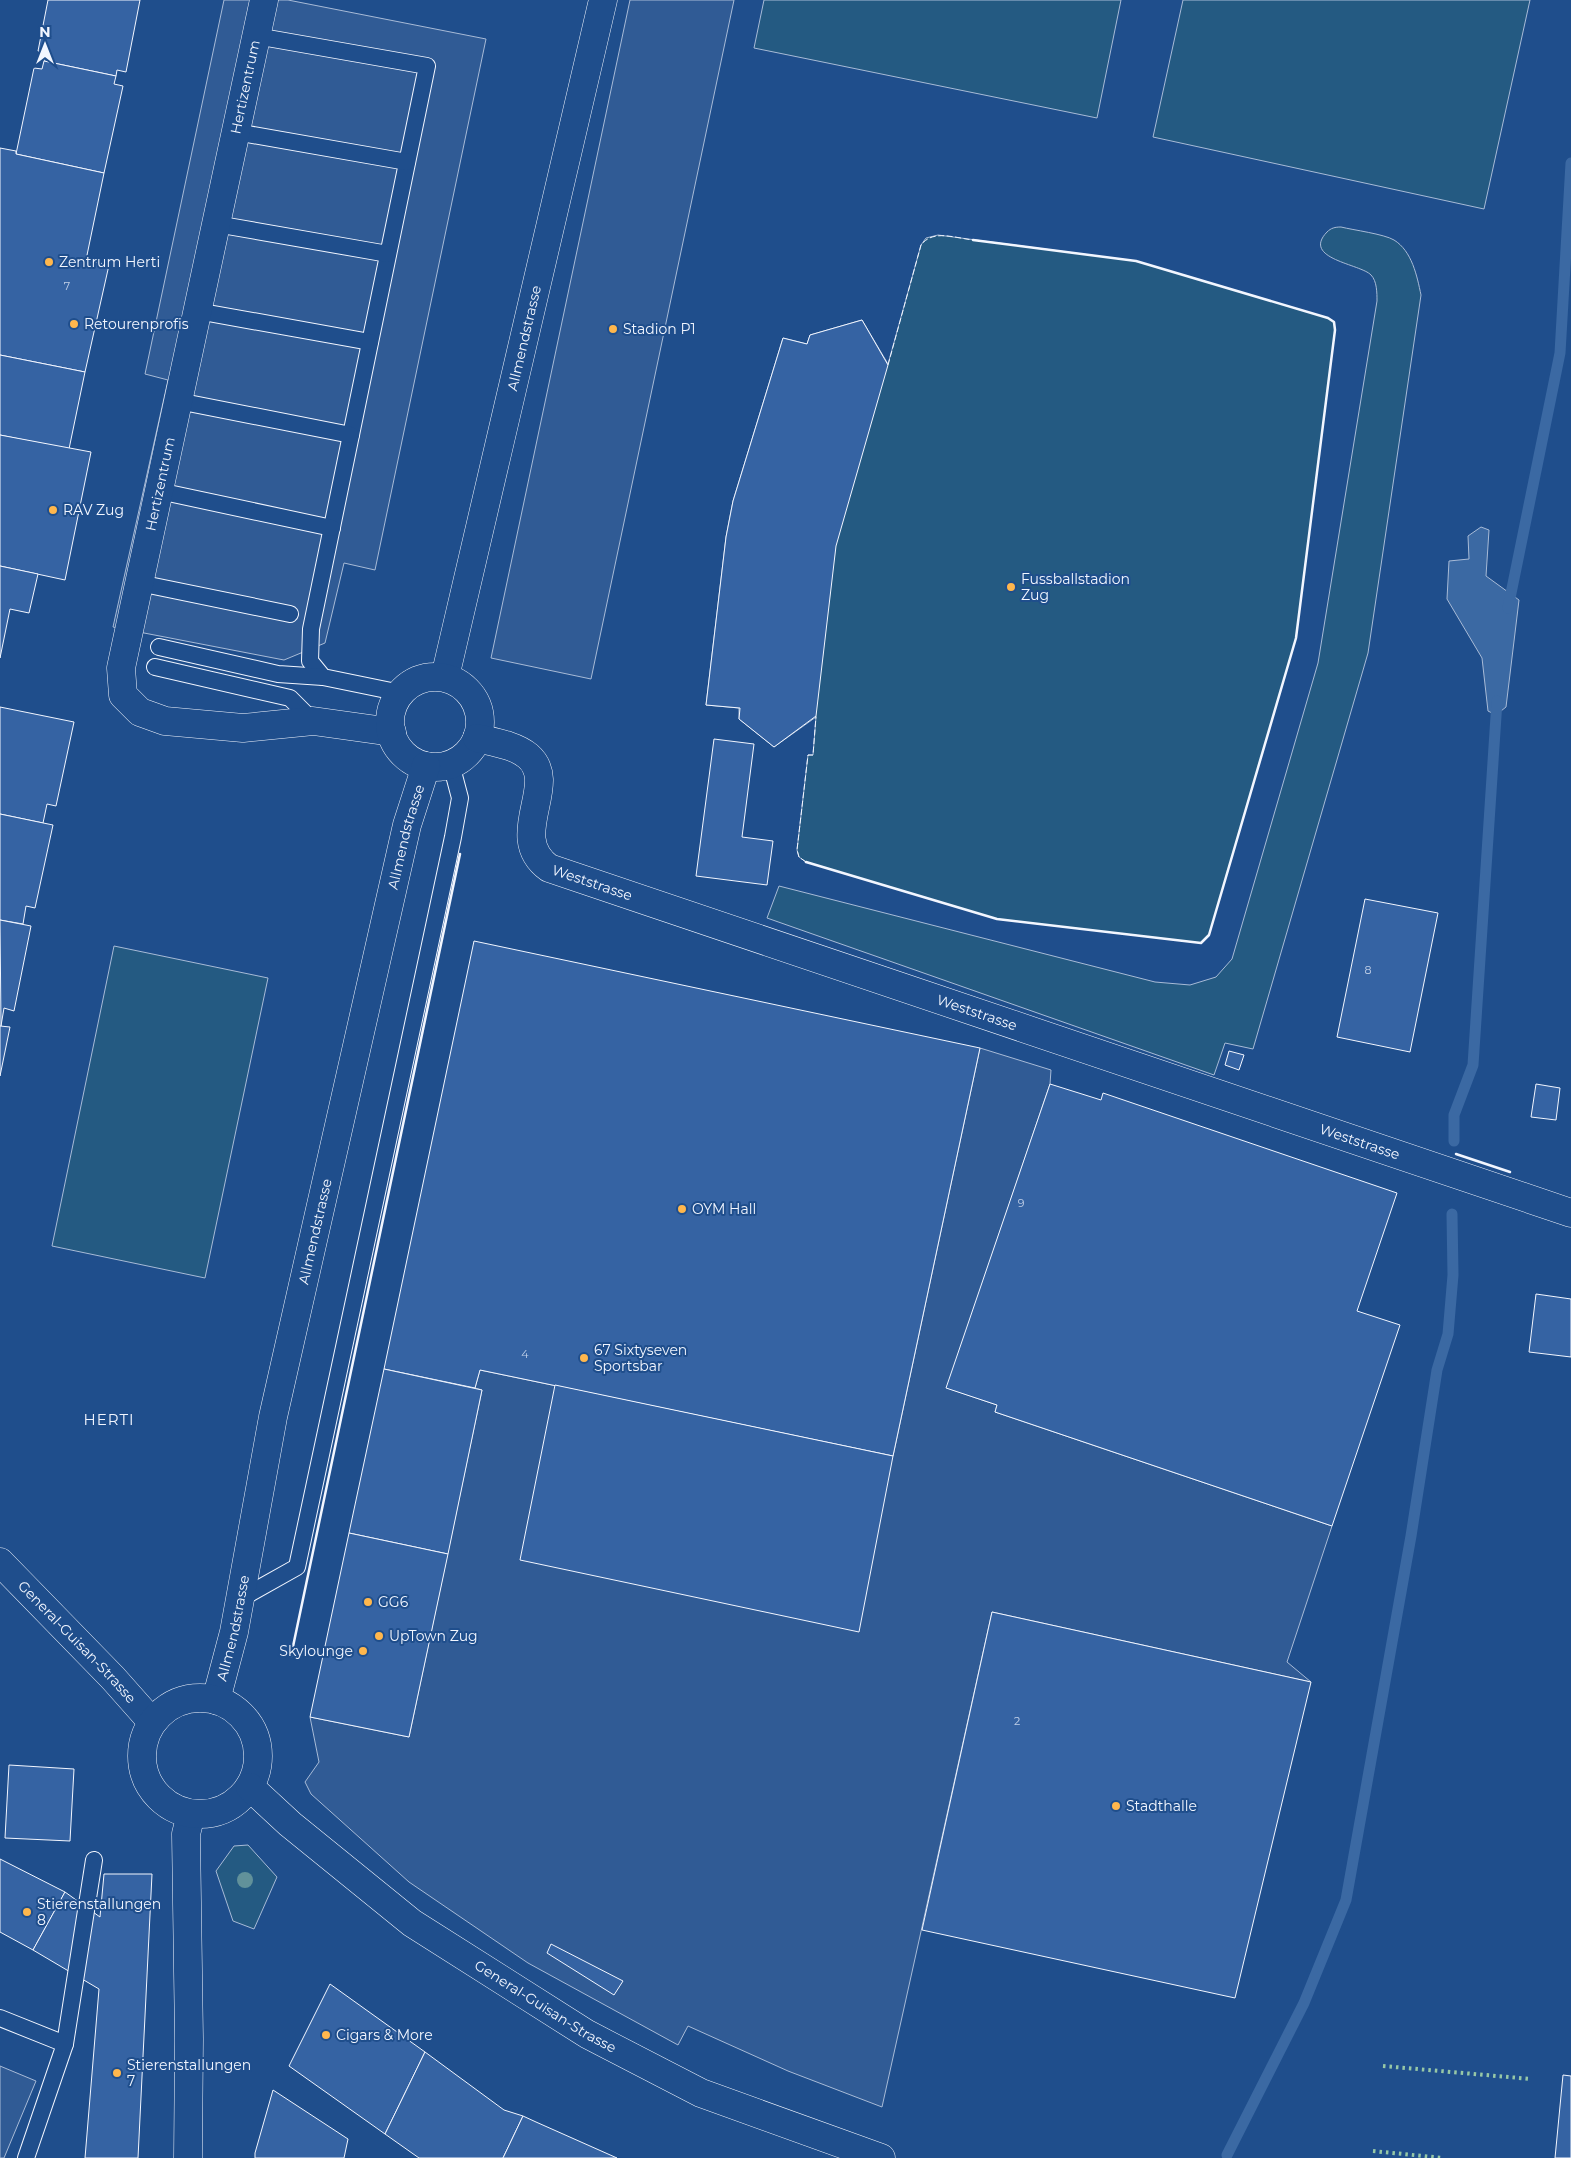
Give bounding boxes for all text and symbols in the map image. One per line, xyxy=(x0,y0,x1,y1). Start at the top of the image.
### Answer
north arrow xyxy=(20,20,70,70)
text: N xyxy=(39,23,51,41)
street label: Hertizentrum xyxy=(226,38,264,136)
place label: Zentrum Herti xyxy=(59,253,160,271)
marker: Zentrum Herti xyxy=(43,256,55,268)
house number: 7 xyxy=(64,279,70,293)
street label: Allmendstrasse xyxy=(503,284,545,393)
place label: Retourenprofis xyxy=(84,315,189,333)
marker: Retourenprofis xyxy=(68,318,80,330)
place label: Stadion P1 xyxy=(623,320,696,338)
marker: Stadion P1 xyxy=(607,323,619,335)
street label: Hertizentrum xyxy=(141,435,179,533)
place label: RAV Zug xyxy=(63,501,124,519)
marker: RAV Zug xyxy=(47,504,59,516)
place label: Fussballstadion Zug xyxy=(1021,570,1130,604)
marker: Fussballstadion Zug xyxy=(1005,581,1017,593)
street label: Allmendstrasse xyxy=(384,782,428,891)
street label: Weststrasse xyxy=(550,861,635,905)
house number: 8 xyxy=(1364,963,1372,977)
street label: Weststrasse xyxy=(934,991,1020,1034)
street label: Weststrasse xyxy=(1317,1120,1402,1164)
street label: Allmendstrasse xyxy=(294,1177,336,1286)
house number: 9 xyxy=(1018,1196,1025,1210)
place label: OYM Hall xyxy=(692,1200,756,1218)
marker: OYM Hall xyxy=(676,1203,688,1215)
place label: 67 Sixtyseven Sportsbar xyxy=(594,1341,687,1375)
house number: 4 xyxy=(521,1347,529,1361)
marker: 67 Sixtyseven Sportsbar xyxy=(578,1352,590,1364)
district label: HERTI xyxy=(83,1410,135,1429)
street label: Allmendstrasse xyxy=(212,1574,253,1683)
street label: General-Guisan-Strasse xyxy=(14,1577,140,1707)
place label: GG6 xyxy=(378,1593,409,1611)
marker: GG6 xyxy=(362,1596,374,1608)
place label: UpTown Zug xyxy=(389,1627,478,1645)
marker: UpTown Zug xyxy=(373,1630,385,1642)
place label: Skylounge xyxy=(279,1642,353,1660)
marker: Skylounge xyxy=(357,1645,369,1657)
house number: 2 xyxy=(1014,1714,1020,1728)
place label: Stadthalle xyxy=(1126,1797,1197,1815)
marker: Stadthalle xyxy=(1110,1800,1122,1812)
place label: Stierenstallungen 8 xyxy=(37,1895,161,1929)
marker: Stierenstallungen 8 xyxy=(21,1906,33,1918)
street label: General-Guisan-Strasse xyxy=(471,1956,619,2057)
place label: Cigars & More xyxy=(336,2026,433,2044)
marker: Cigars & More xyxy=(320,2029,332,2041)
place label: Stierenstallungen 7 xyxy=(127,2056,251,2090)
marker: Stierenstallungen 7 xyxy=(111,2067,123,2079)

